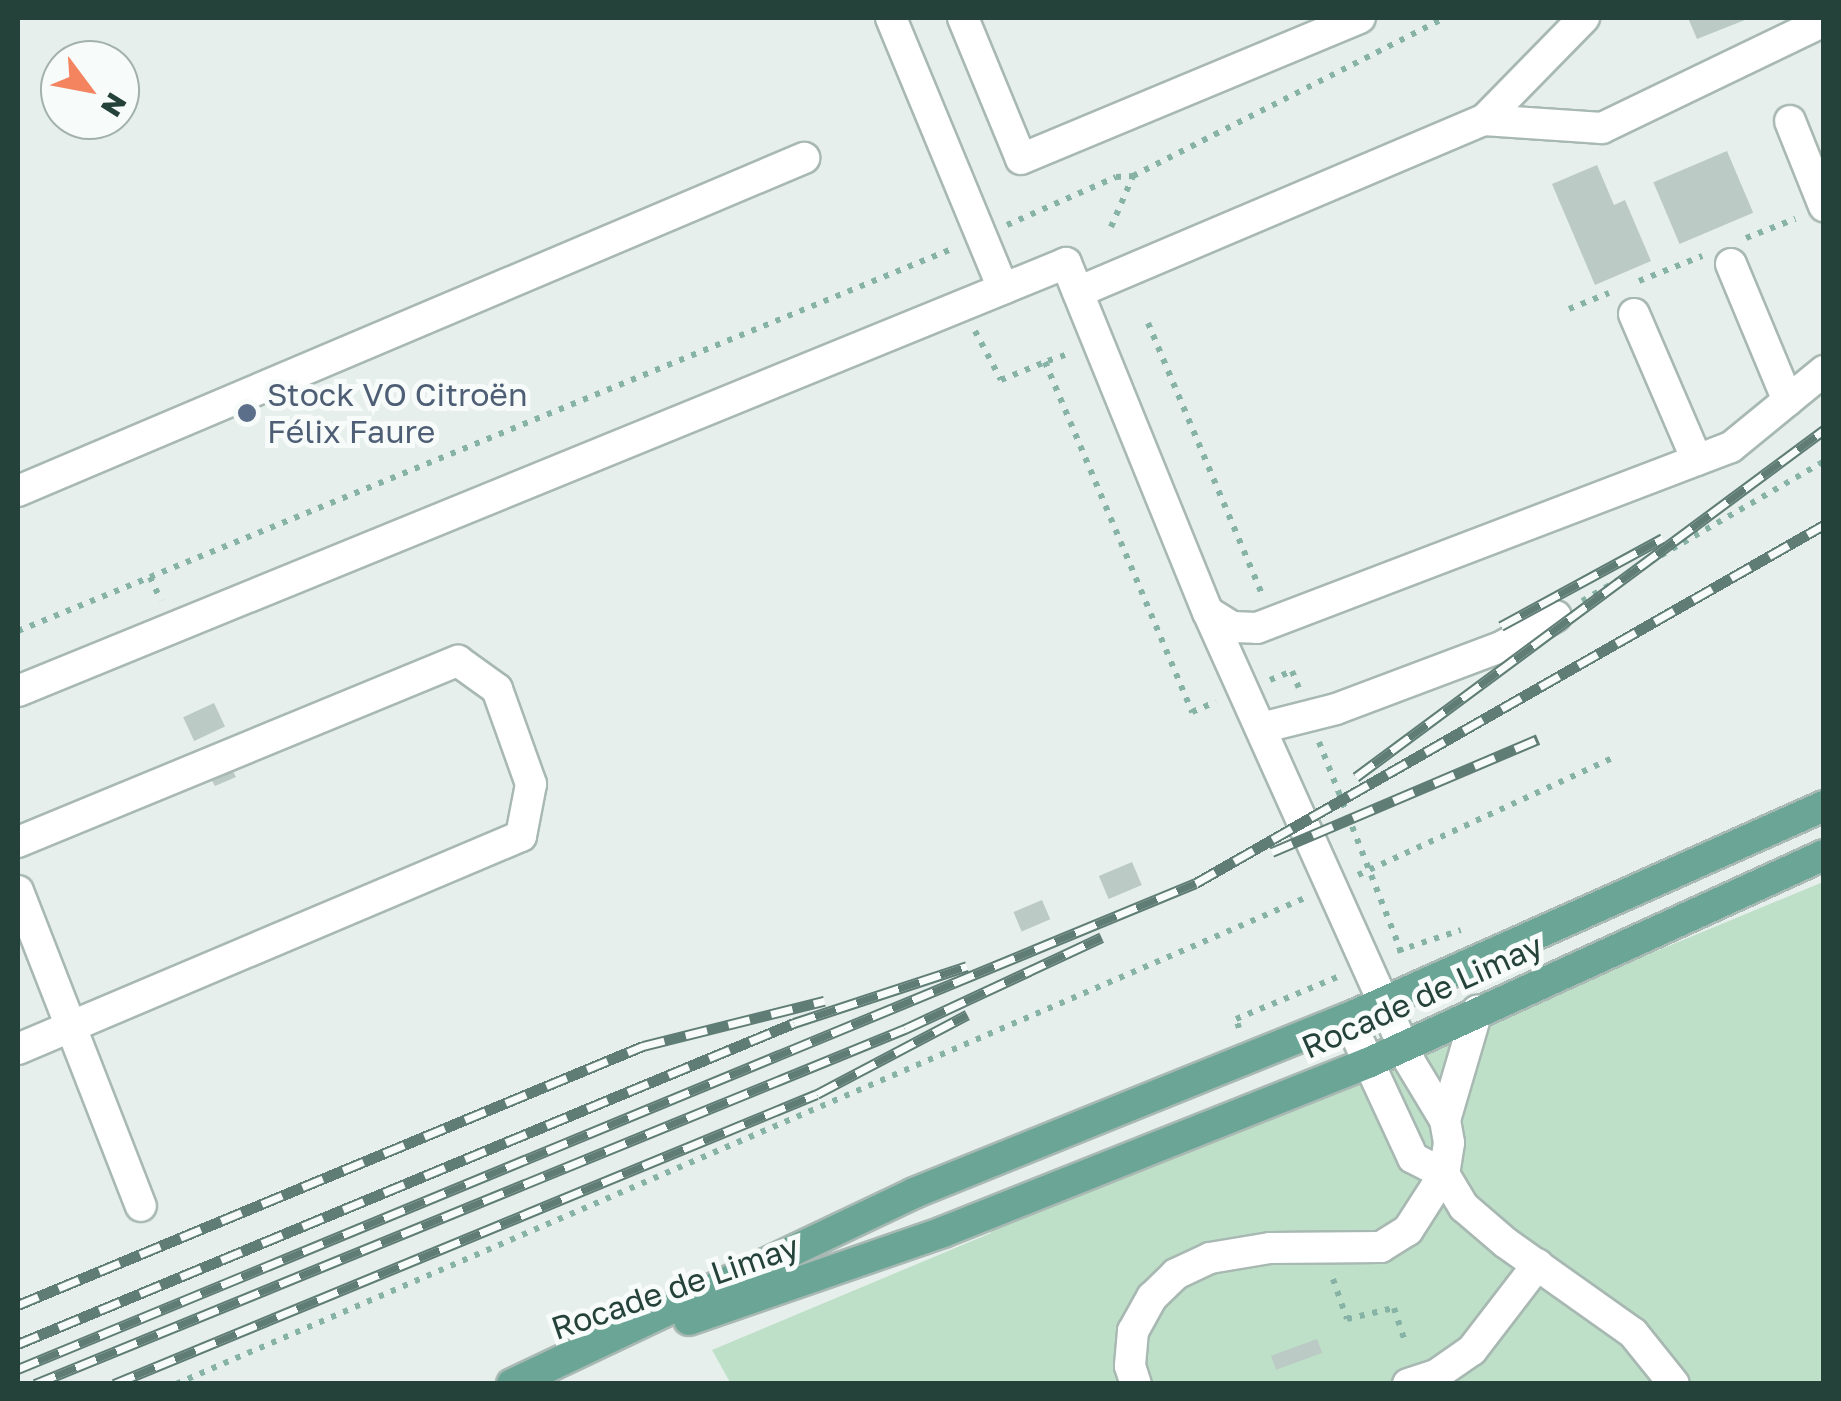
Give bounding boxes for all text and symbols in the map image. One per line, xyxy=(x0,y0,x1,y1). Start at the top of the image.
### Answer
north arrow xyxy=(40,40,140,140)
text: N xyxy=(95,87,134,123)
place label: Stock VO Citroën Félix Faure xyxy=(267,376,528,451)
marker: Stock VO Citroën Félix Faure xyxy=(236,402,258,424)
street label: Rocade de Limay xyxy=(1296,926,1548,1066)
street label: Rocade de Limay xyxy=(546,1227,804,1347)

